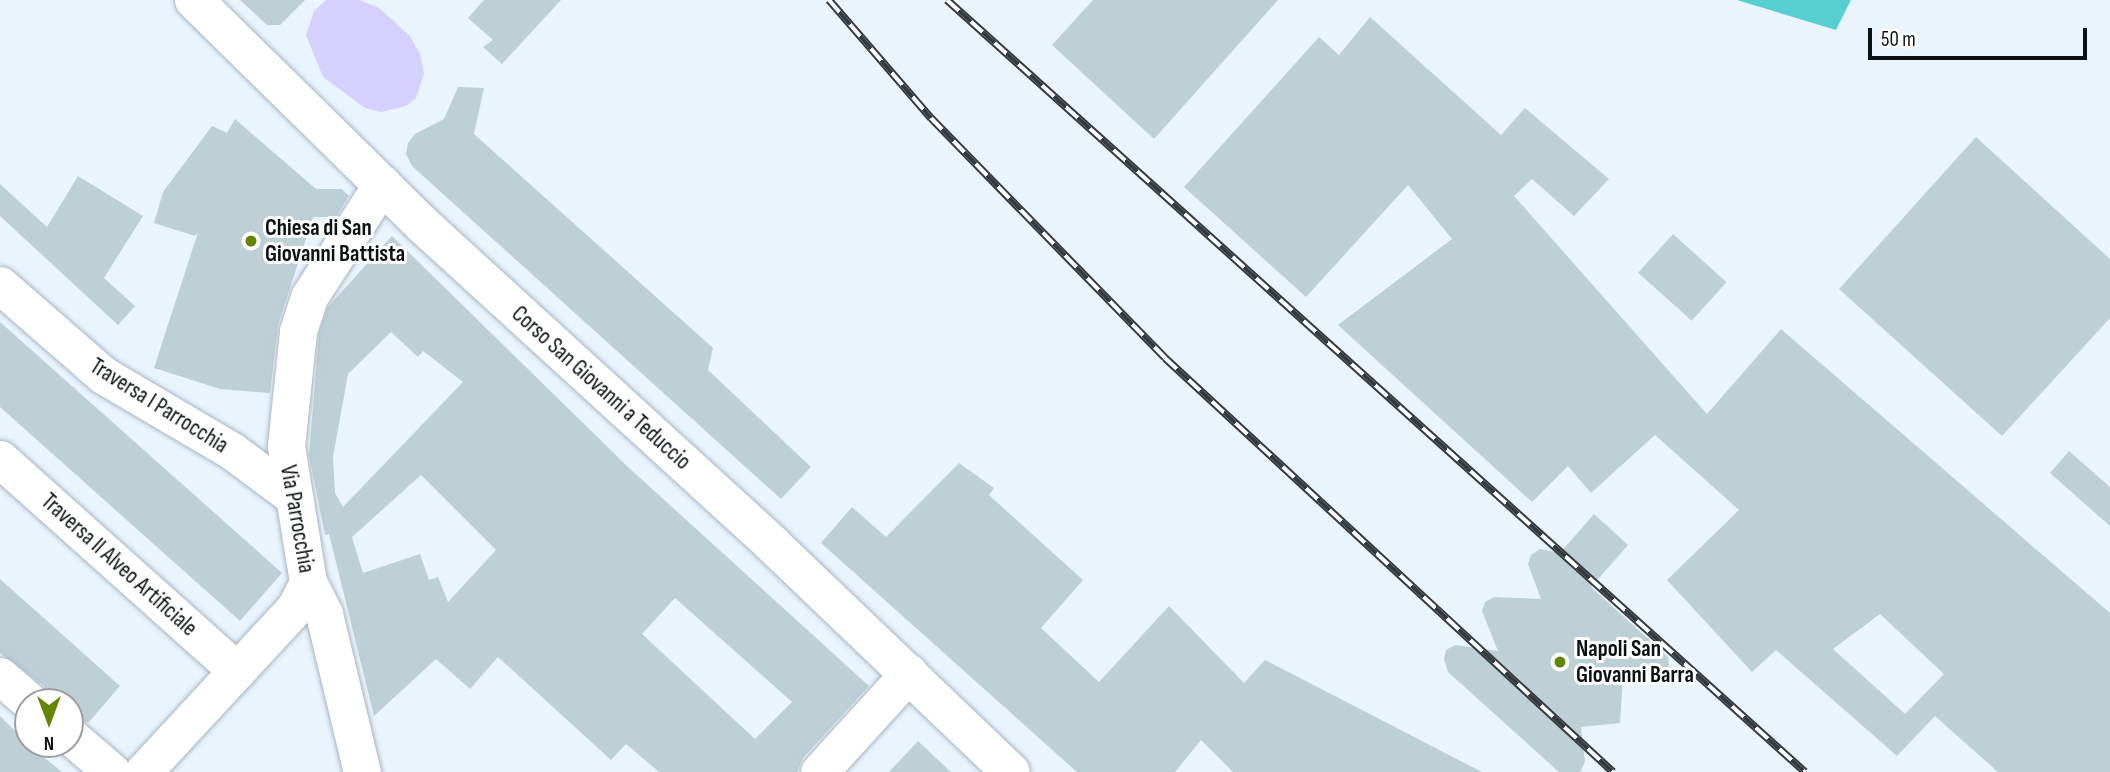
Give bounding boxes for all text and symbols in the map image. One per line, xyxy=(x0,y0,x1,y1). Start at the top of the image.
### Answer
scale bar xyxy=(1872,14,2091,58)
text: 50 m xyxy=(1881,27,1916,52)
place label: Chiesa di San Giovanni Battista xyxy=(265,214,405,268)
marker: Chiesa di San Giovanni Battista xyxy=(243,233,259,249)
street label: Corso San Giovanni a Teduccio xyxy=(506,300,696,476)
street label: Traversa I Parrocchia xyxy=(85,353,233,459)
street label: Via Parrocchia xyxy=(274,463,320,575)
street label: Traversa II Alveo Artificiale xyxy=(35,488,203,642)
place label: Napoli San Giovanni Barra xyxy=(1576,635,1694,689)
marker: Napoli San Giovanni Barra xyxy=(1550,652,1570,672)
north arrow xyxy=(14,688,84,758)
text: N xyxy=(44,731,54,754)

